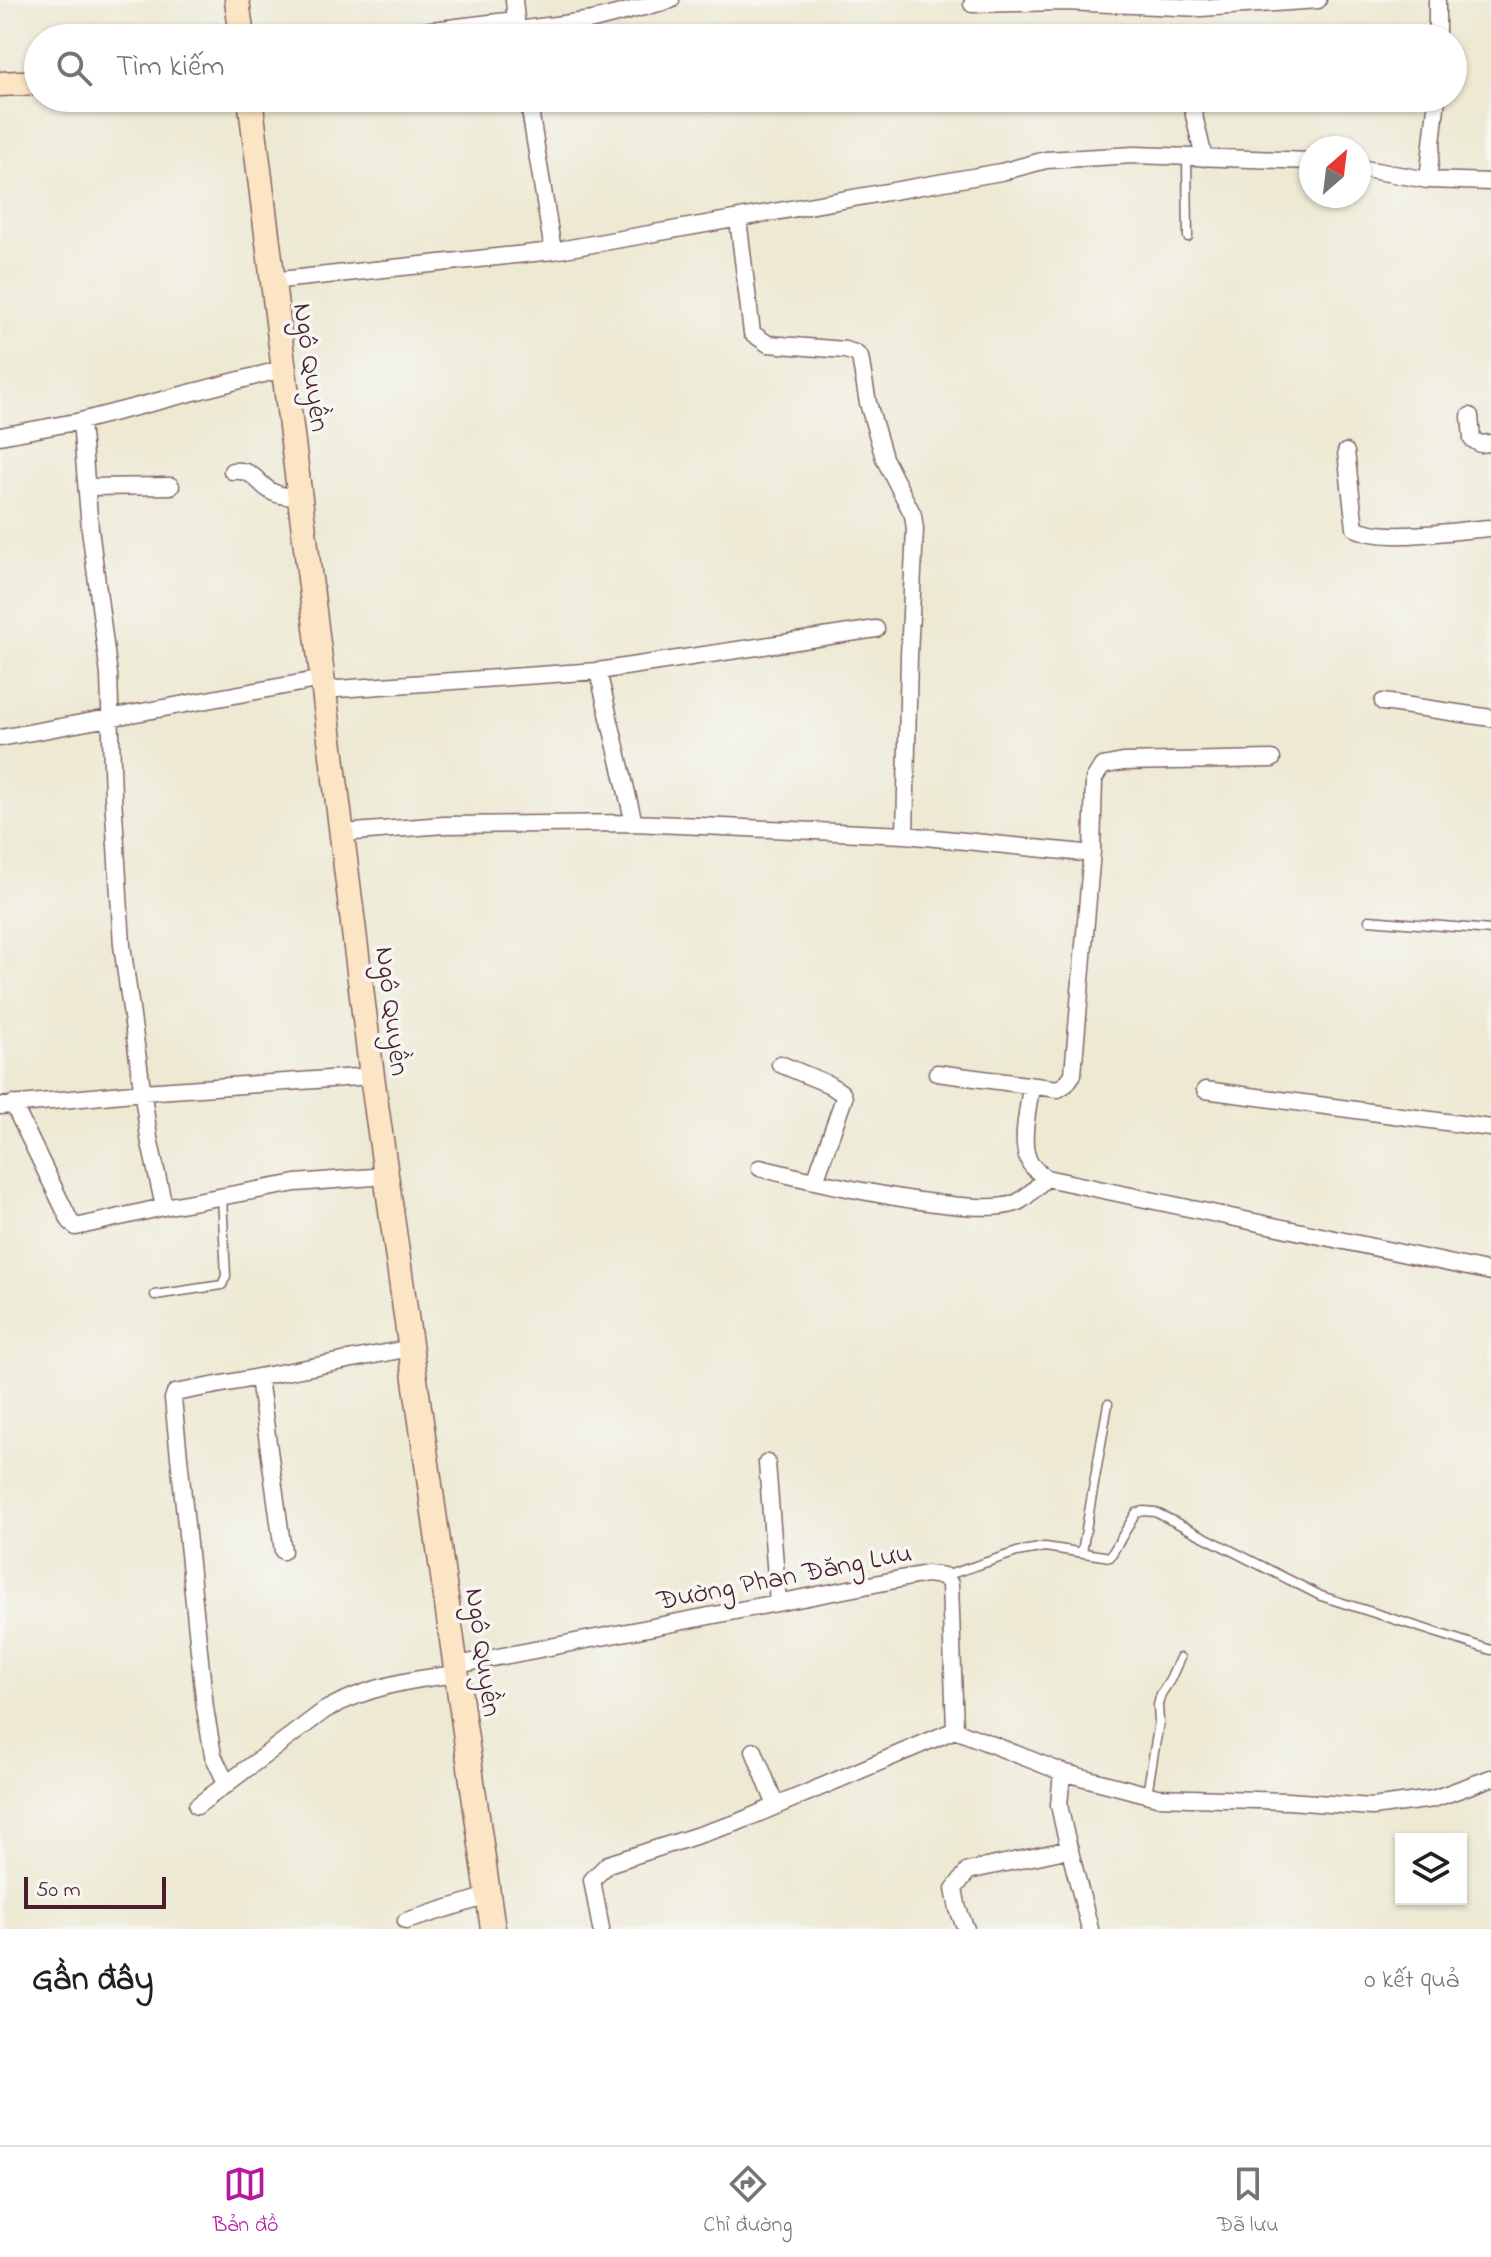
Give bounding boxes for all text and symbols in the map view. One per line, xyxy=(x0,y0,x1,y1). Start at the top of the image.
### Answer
search box xyxy=(24,24,1467,112)
icon: search xyxy=(52,46,96,90)
text: Tìm kiếm xyxy=(116,46,225,90)
north arrow xyxy=(1299,136,1371,208)
street label: Ngô Quyền xyxy=(280,300,339,435)
street label: Ngô Quyền xyxy=(362,945,419,1078)
street label: Đường Phan Đăng Lưu xyxy=(653,1534,915,1623)
street label: Ngô Quyền xyxy=(452,1585,511,1720)
map controls xyxy=(1395,1833,1467,1905)
button: layers xyxy=(1395,1833,1467,1905)
scale bar xyxy=(24,1873,166,1909)
text: 50 m xyxy=(36,1875,81,1907)
text: Gần đây xyxy=(32,1956,153,2006)
text: 0 kết quả xyxy=(1364,1962,1459,2000)
tab: Bản đồ xyxy=(212,2162,278,2242)
tab: Chỉ đường xyxy=(703,2162,792,2242)
tab: Đã lưu xyxy=(1217,2162,1279,2242)

